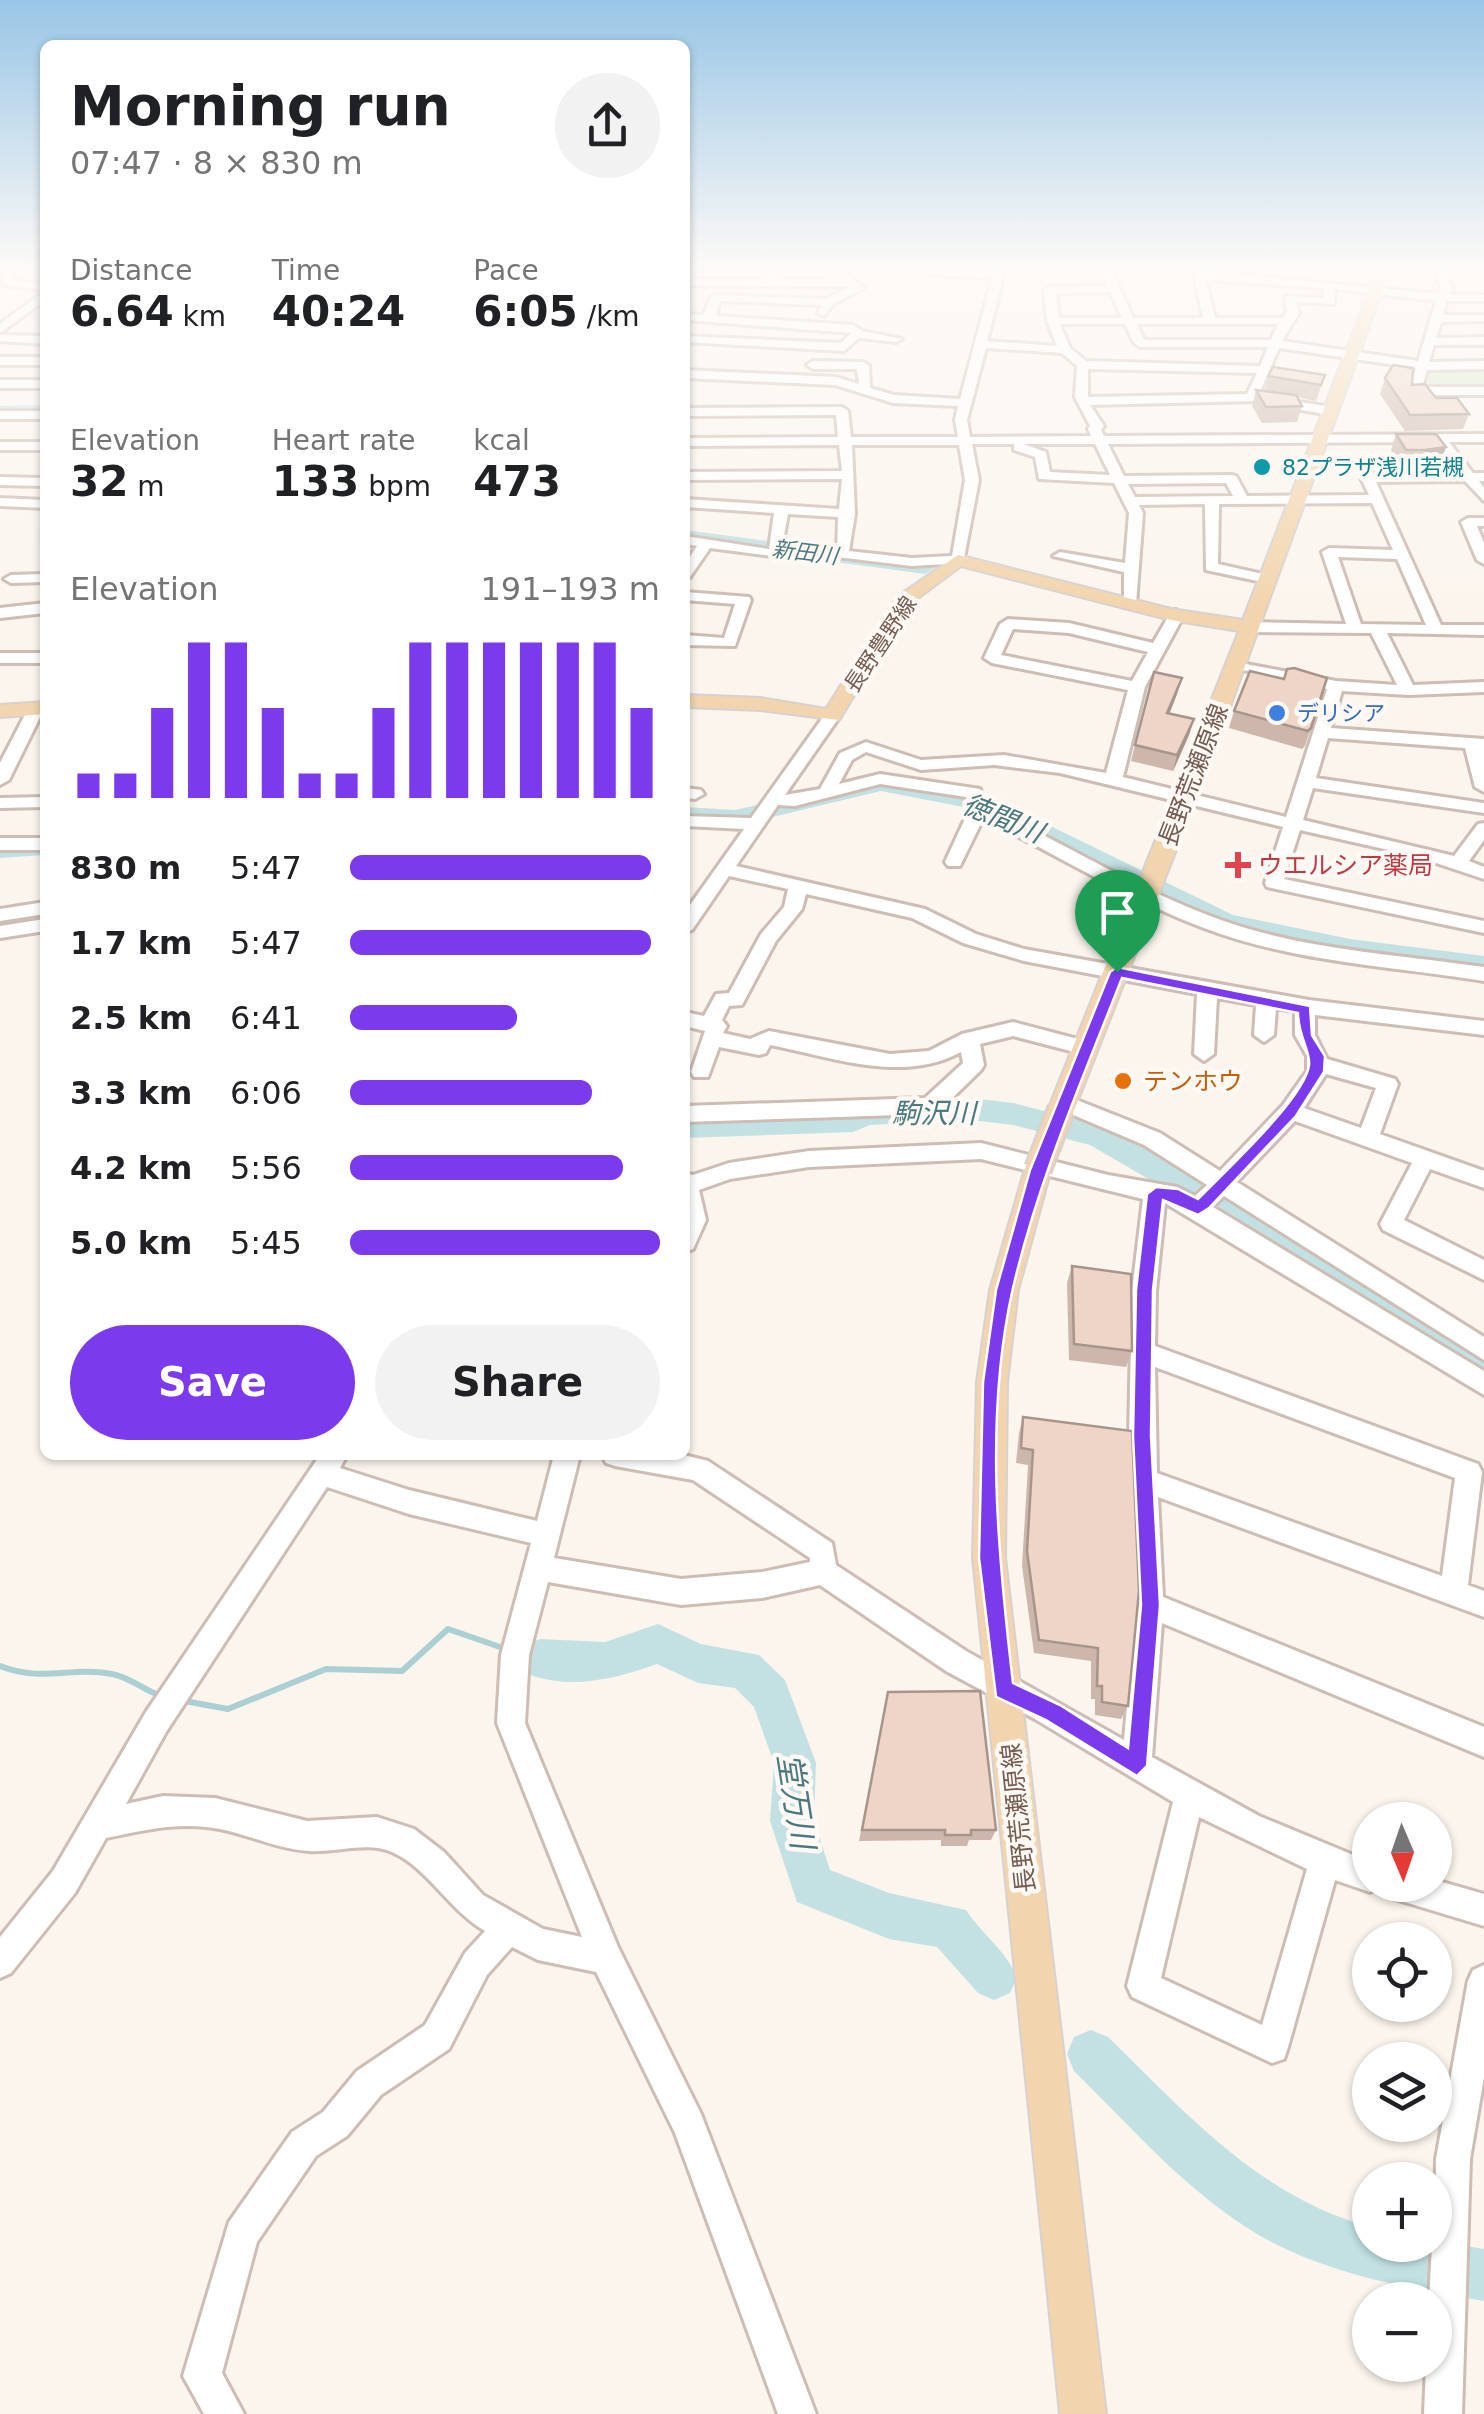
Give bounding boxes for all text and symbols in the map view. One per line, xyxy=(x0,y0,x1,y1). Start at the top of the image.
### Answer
button: share xyxy=(555,73,660,178)
text: Morning run xyxy=(70,74,451,138)
text: 07:47 · 8 × 830 m xyxy=(70,144,363,182)
text: Distance xyxy=(70,254,192,287)
text: Time xyxy=(272,254,340,287)
text: Pace xyxy=(473,254,539,287)
text: 6.64 xyxy=(70,287,174,336)
text: 40:24 xyxy=(272,287,405,336)
text: 6:05 xyxy=(473,287,578,336)
text: km xyxy=(174,300,226,333)
text: /km xyxy=(578,300,640,333)
text: Elevation xyxy=(70,424,200,457)
text: Heart rate xyxy=(272,424,415,457)
text: kcal xyxy=(473,424,530,457)
place label: 82プラザ浅川若槻 xyxy=(1282,455,1464,480)
marker: 82プラザ浅川若槻 xyxy=(1251,456,1273,478)
text: 32 xyxy=(70,457,128,506)
text: 133 xyxy=(272,457,359,506)
text: 473 xyxy=(473,457,561,506)
text: m xyxy=(128,470,165,503)
text: bpm xyxy=(359,470,431,503)
water label: 新田川 xyxy=(771,536,841,569)
text: Elevation xyxy=(70,570,219,608)
text: 191–193 m xyxy=(481,570,660,608)
street label: 長野豊野線 xyxy=(839,592,922,697)
street label: 長野荒瀬原線 xyxy=(1153,700,1234,850)
place label: デリシア xyxy=(1297,701,1385,726)
marker: デリシア xyxy=(1266,702,1288,724)
water label: 徳間川 xyxy=(958,787,1051,851)
text: 830 m xyxy=(70,849,181,887)
text: 5:47 xyxy=(230,849,302,887)
place label: ウエルシア薬局 xyxy=(1258,851,1433,880)
marker: ウエルシア薬局 xyxy=(1227,854,1249,876)
pin xyxy=(1075,870,1160,973)
icon: arrive xyxy=(1090,885,1145,940)
text: 1.7 km xyxy=(70,924,192,962)
text: 5:47 xyxy=(230,924,302,962)
text: 2.5 km xyxy=(70,999,192,1037)
text: 6:41 xyxy=(230,999,302,1037)
place label: テンホウ xyxy=(1143,1067,1243,1096)
marker: テンホウ xyxy=(1112,1070,1134,1092)
text: 3.3 km xyxy=(70,1074,192,1112)
text: 6:06 xyxy=(230,1074,302,1112)
water label: 駒沢川 xyxy=(892,1097,979,1130)
text: 4.2 km xyxy=(70,1149,192,1187)
text: 5:56 xyxy=(230,1149,302,1187)
text: 5.0 km xyxy=(70,1224,192,1262)
text: 5:45 xyxy=(230,1224,302,1262)
button: Save xyxy=(70,1325,355,1440)
button: Share xyxy=(375,1325,660,1440)
street label: 長野荒瀬原線 xyxy=(996,1742,1041,1894)
water label: 堂万川 xyxy=(770,1751,823,1854)
north arrow xyxy=(1352,1802,1452,1902)
map controls xyxy=(1352,1802,1452,2382)
button: locate xyxy=(1352,1922,1452,2022)
button: layers xyxy=(1352,2042,1452,2142)
button: + xyxy=(1352,2162,1452,2262)
button: − xyxy=(1352,2282,1452,2382)

